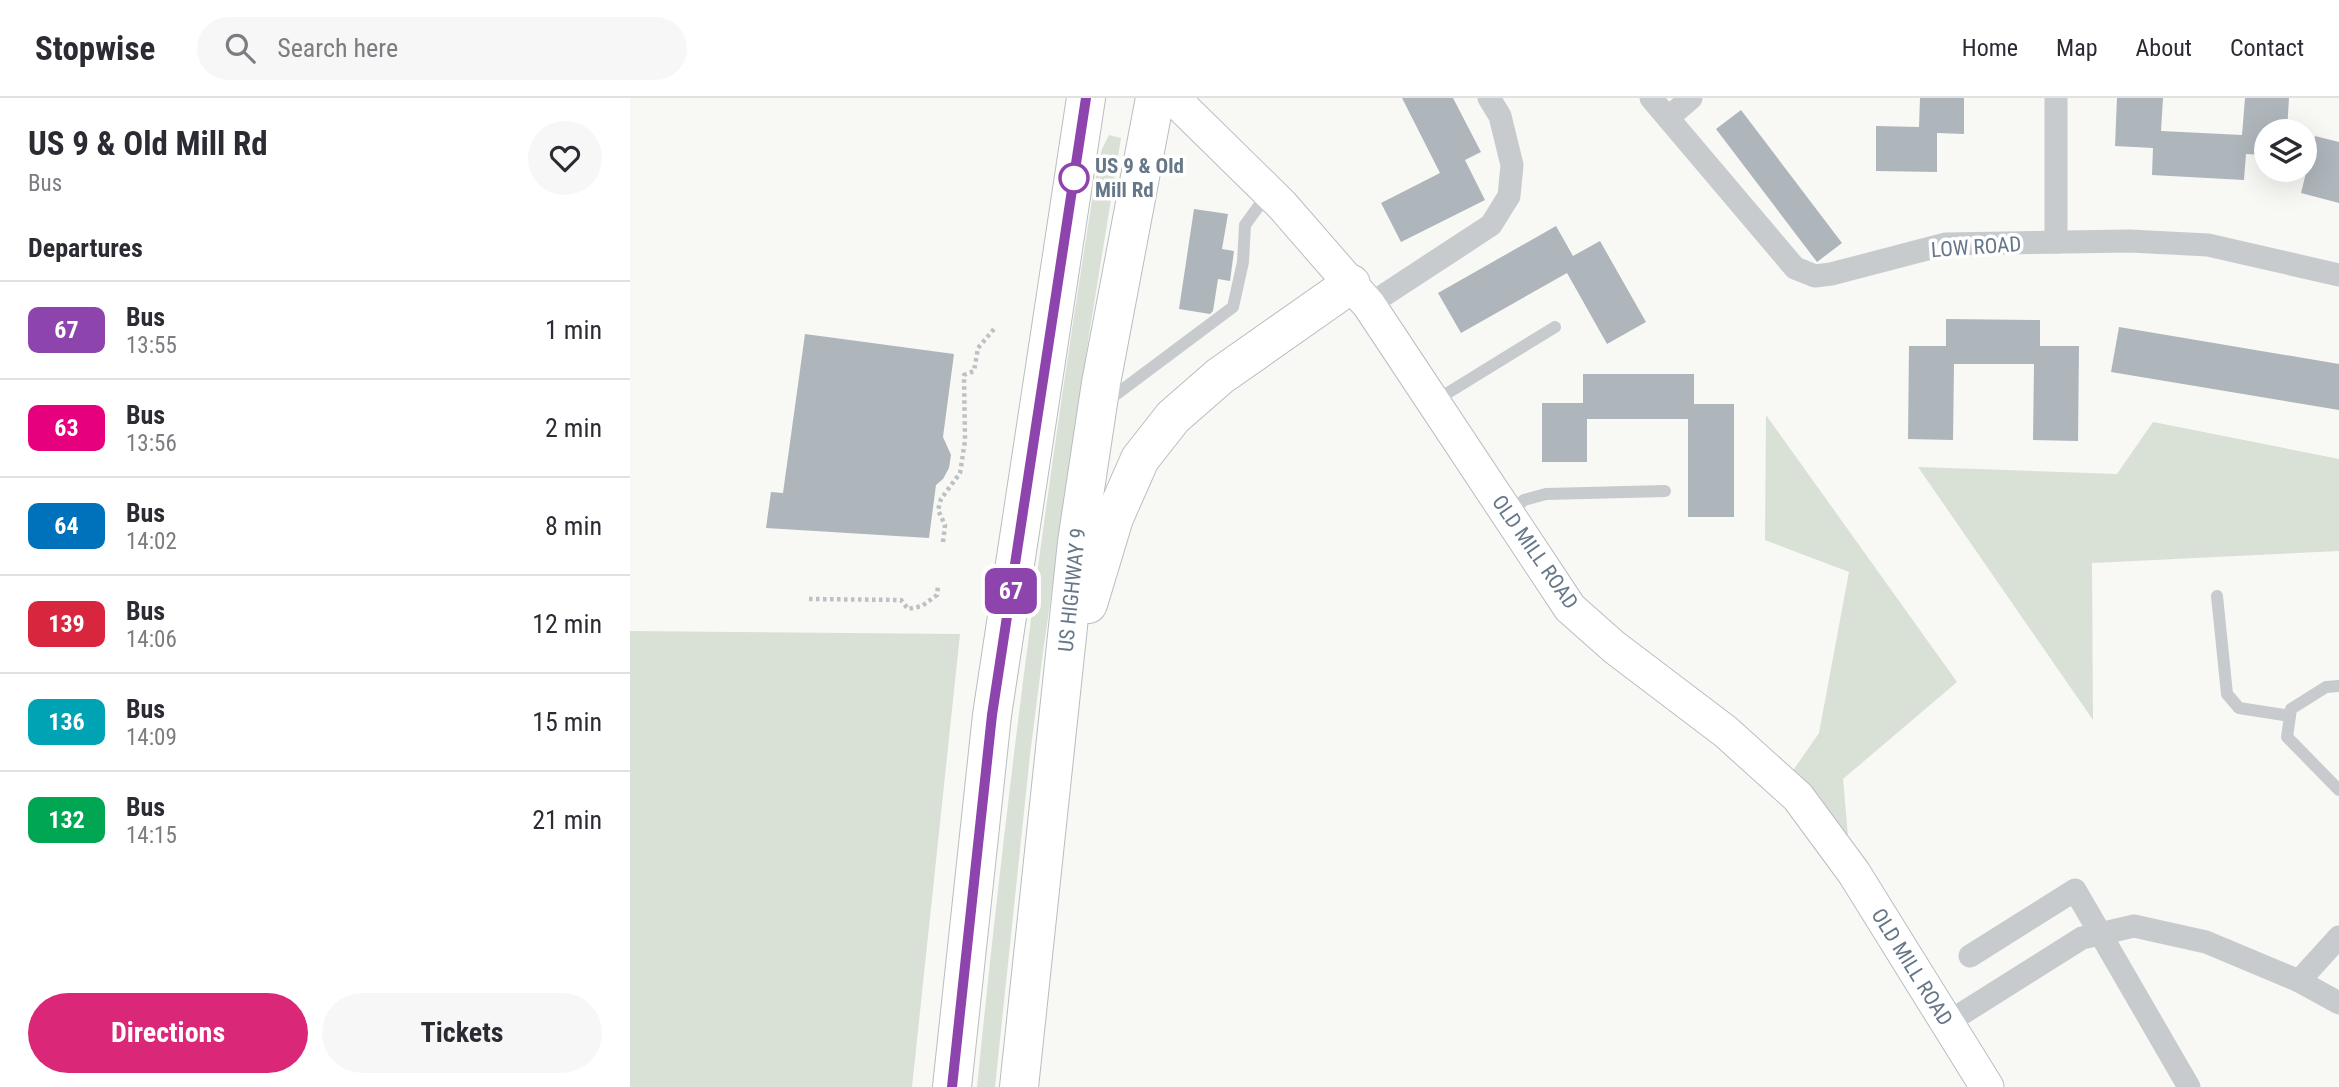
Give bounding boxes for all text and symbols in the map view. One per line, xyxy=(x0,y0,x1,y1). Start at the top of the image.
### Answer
search box xyxy=(197,17,687,80)
text: Stopwise xyxy=(35,29,155,68)
icon: search xyxy=(221,29,259,67)
text: Search here xyxy=(277,33,398,63)
text: Home xyxy=(1962,34,2018,62)
text: Map xyxy=(2056,34,2098,62)
text: About xyxy=(2136,34,2192,62)
text: Contact xyxy=(2230,34,2304,62)
map controls xyxy=(2254,119,2317,182)
button: layers xyxy=(2254,119,2317,182)
button: heart xyxy=(528,121,602,195)
text: US 9 & Old Mill Rd xyxy=(28,124,268,163)
place label: US 9 & Old Mill Rd xyxy=(1095,154,1184,202)
marker: US 9 & Old Mill Rd xyxy=(1059,163,1089,193)
text: Bus xyxy=(28,170,62,197)
street label: LOW ROAD xyxy=(1930,232,2022,262)
text: Departures xyxy=(28,233,143,263)
text: Bus xyxy=(126,302,165,332)
text: 1 min xyxy=(545,315,602,345)
text: 67 xyxy=(54,316,79,344)
text: 13:55 xyxy=(126,332,177,359)
text: Bus xyxy=(126,400,165,430)
text: 2 min xyxy=(545,413,602,443)
text: 63 xyxy=(54,414,79,442)
text: 13:56 xyxy=(126,430,177,457)
street label: OLD MILL ROAD xyxy=(1487,491,1583,613)
text: Bus xyxy=(126,498,165,528)
text: 8 min xyxy=(545,511,602,541)
text: 64 xyxy=(54,512,79,540)
street label: US HIGHWAY 9 xyxy=(1054,527,1090,653)
text: 14:02 xyxy=(126,528,177,555)
line badge: 67 xyxy=(980,568,1042,614)
text: 67 xyxy=(999,577,1023,605)
text: Bus xyxy=(126,596,165,626)
text: 12 min xyxy=(532,609,602,639)
text: 139 xyxy=(48,610,85,638)
text: 14:06 xyxy=(126,626,177,653)
text: Bus xyxy=(126,694,165,724)
text: 15 min xyxy=(532,707,602,737)
text: 136 xyxy=(48,708,85,736)
text: 14:09 xyxy=(126,724,177,751)
text: Bus xyxy=(126,792,165,822)
text: 21 min xyxy=(532,805,602,835)
text: 132 xyxy=(48,806,85,834)
text: 14:15 xyxy=(126,822,177,849)
street label: OLD MILL ROAD xyxy=(1867,904,1957,1030)
button: Directions xyxy=(28,993,308,1073)
button: Tickets xyxy=(322,993,602,1073)

